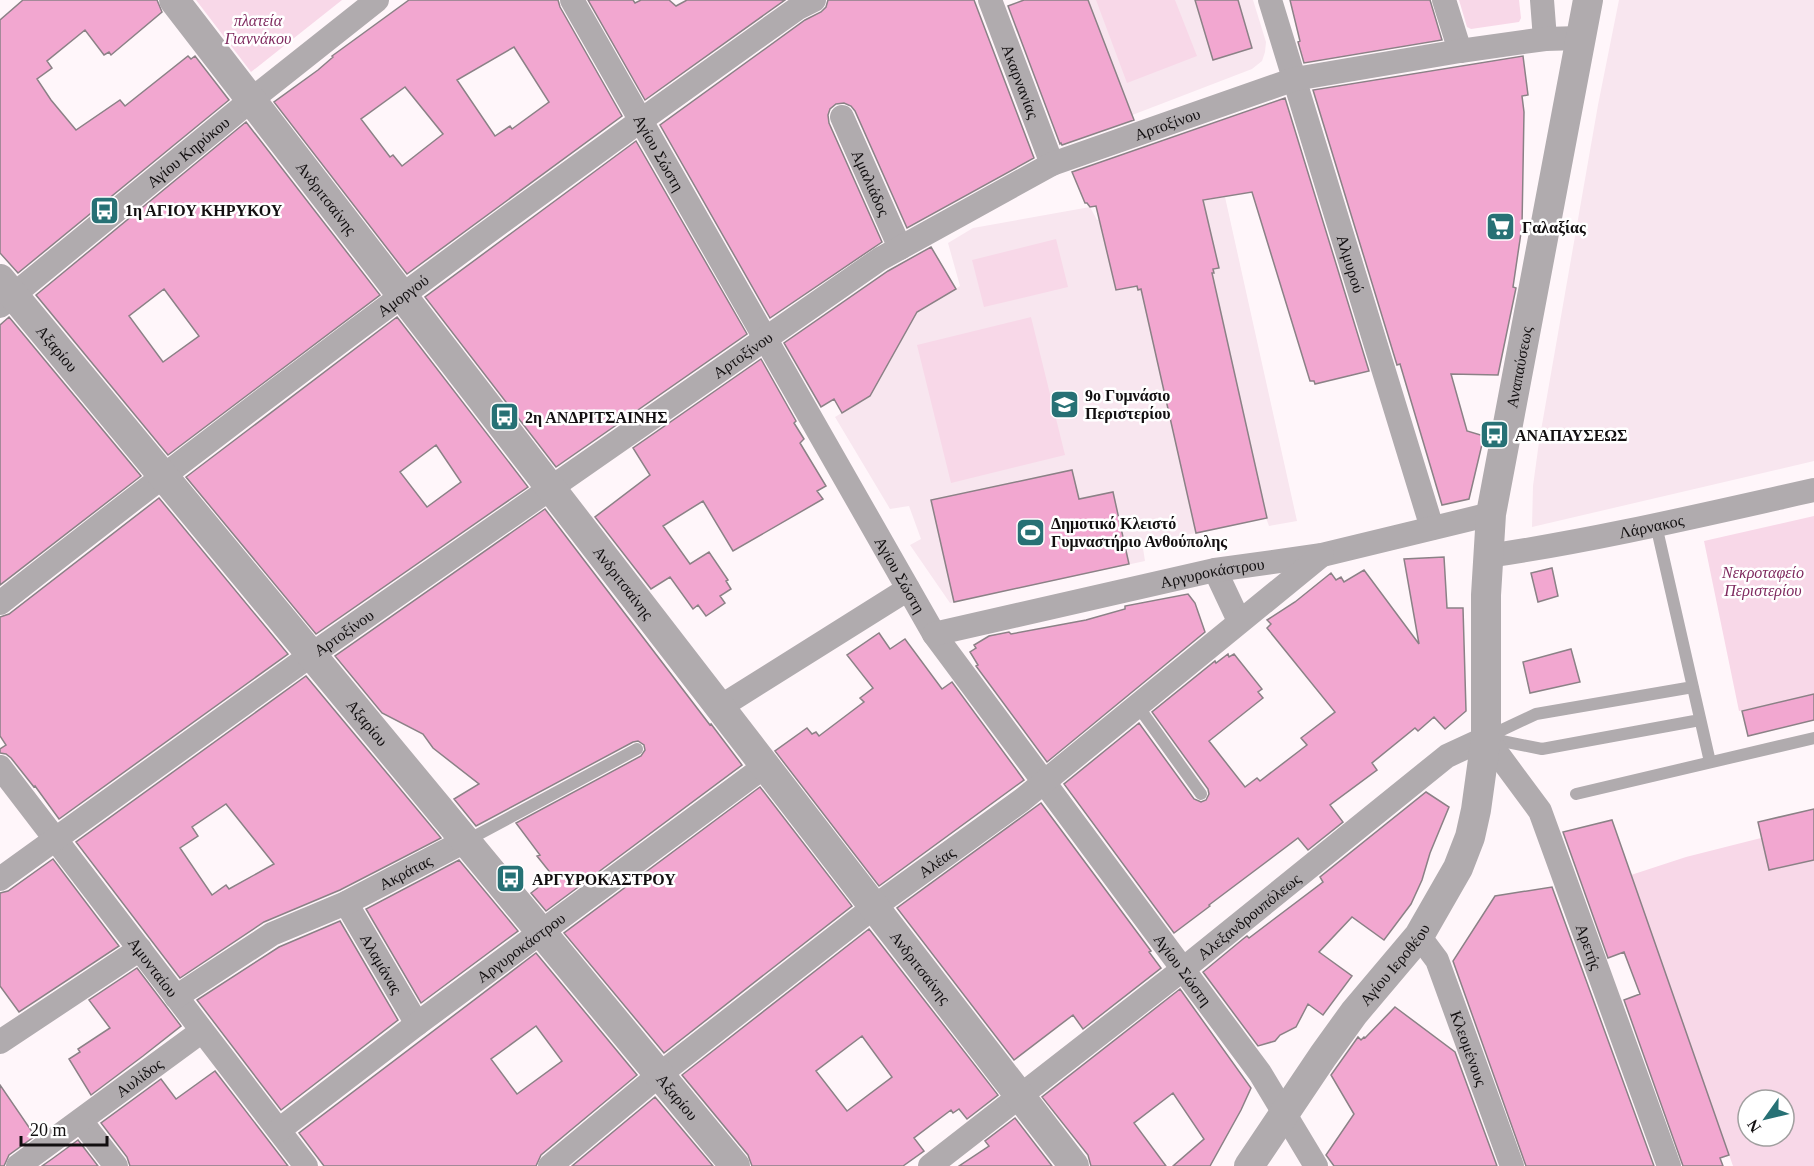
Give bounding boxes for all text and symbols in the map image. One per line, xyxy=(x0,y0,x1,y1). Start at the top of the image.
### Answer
park label: πλατεία Γιαννάκου xyxy=(224,12,291,47)
street label: Ακαρνανίας xyxy=(999,42,1043,121)
street label: Αρτοξίνου xyxy=(1132,104,1202,143)
street label: Αγίου Σώστη xyxy=(631,112,688,194)
street label: Αγίου Κηρύκου xyxy=(143,113,232,191)
street label: Αμαλιάδος xyxy=(849,147,893,219)
street label: Ανδριτσαίνης xyxy=(293,158,361,238)
bus stop icon: 1η ΑΓΙΟΥ ΚΗΡΥΚΟΥ xyxy=(88,194,120,226)
place label: 1η ΑΓΙΟΥ ΚΗΡΥΚΟΥ xyxy=(125,202,283,220)
supermarket icon: Γαλαξίας xyxy=(1485,211,1517,243)
place label: Γαλαξίας xyxy=(1522,219,1586,237)
street label: Αλμυρού xyxy=(1334,233,1368,295)
street label: Αμοργού xyxy=(374,271,432,320)
street label: Αξαρίου xyxy=(33,322,81,375)
street label: Αναπαύσεως xyxy=(1503,324,1535,409)
street label: Αρτοξίνου xyxy=(710,328,776,381)
place label: 9ο Γυμνάσιο Περιστερίου xyxy=(1085,387,1171,423)
school or university icon: 9ο Γυμνάσιο Περιστερίου xyxy=(1048,388,1080,420)
bus stop icon: 2η ΑΝΔΡΙΤΣΑΙΝΗΣ xyxy=(488,401,520,433)
place label: 2η ΑΝΔΡΙΤΣΑΙΝΗΣ xyxy=(525,409,668,427)
bus stop icon: ΑΝΑΠΑΥΣΕΩΣ xyxy=(1478,419,1510,451)
place label: ΑΝΑΠΑΥΣΕΩΣ xyxy=(1515,427,1628,444)
street label: Λάρνακος xyxy=(1617,511,1686,541)
place label: Δημοτικό Κλειστό Γυμναστήριο Ανθούπολης xyxy=(1051,515,1227,551)
sports icon: Δημοτικό Κλειστό Γυμναστήριο Ανθούπολης xyxy=(1014,516,1046,548)
street label: Αγίου Σώστη xyxy=(872,534,929,617)
street label: Ανδριτσαίνης xyxy=(590,543,657,623)
street label: Αργυροκάστρου xyxy=(1158,555,1265,591)
park label: Νεκροταφείο Περιστερίου xyxy=(1721,564,1804,600)
street label: Αρτοξίνου xyxy=(311,606,377,659)
street label: Αξαρίου xyxy=(344,696,392,749)
street label: Αλέας xyxy=(915,843,959,881)
street label: Ακράτας xyxy=(376,851,435,893)
bus stop icon: ΑΡΓΥΡΟΚΑΣΤΡΟΥ xyxy=(495,863,527,895)
street label: Αλεξανδρουπόλεως xyxy=(1194,869,1304,963)
place label: ΑΡΓΥΡΟΚΑΣΤΡΟΥ xyxy=(532,871,676,888)
street label: Αργυροκάστρου xyxy=(473,909,568,986)
street label: Αγίου Ιεροθέου xyxy=(1356,921,1433,1008)
street label: Αρετής xyxy=(1573,922,1606,973)
street label: Ανδριτσαίνης xyxy=(887,928,954,1008)
street label: Αλαμάνας xyxy=(357,930,406,997)
street label: Αγίου Σώστη xyxy=(1151,930,1215,1009)
street label: Αμυνταίου xyxy=(125,934,182,1000)
street label: Κλεομένους xyxy=(1448,1008,1491,1089)
street label: Αυλίδος xyxy=(112,1054,166,1100)
street label: Αξαρίου xyxy=(654,1070,702,1123)
north arrow xyxy=(1736,1088,1796,1148)
scale bar xyxy=(21,1109,106,1147)
text: N xyxy=(1743,1116,1764,1136)
text: 20 m xyxy=(30,1120,67,1140)

